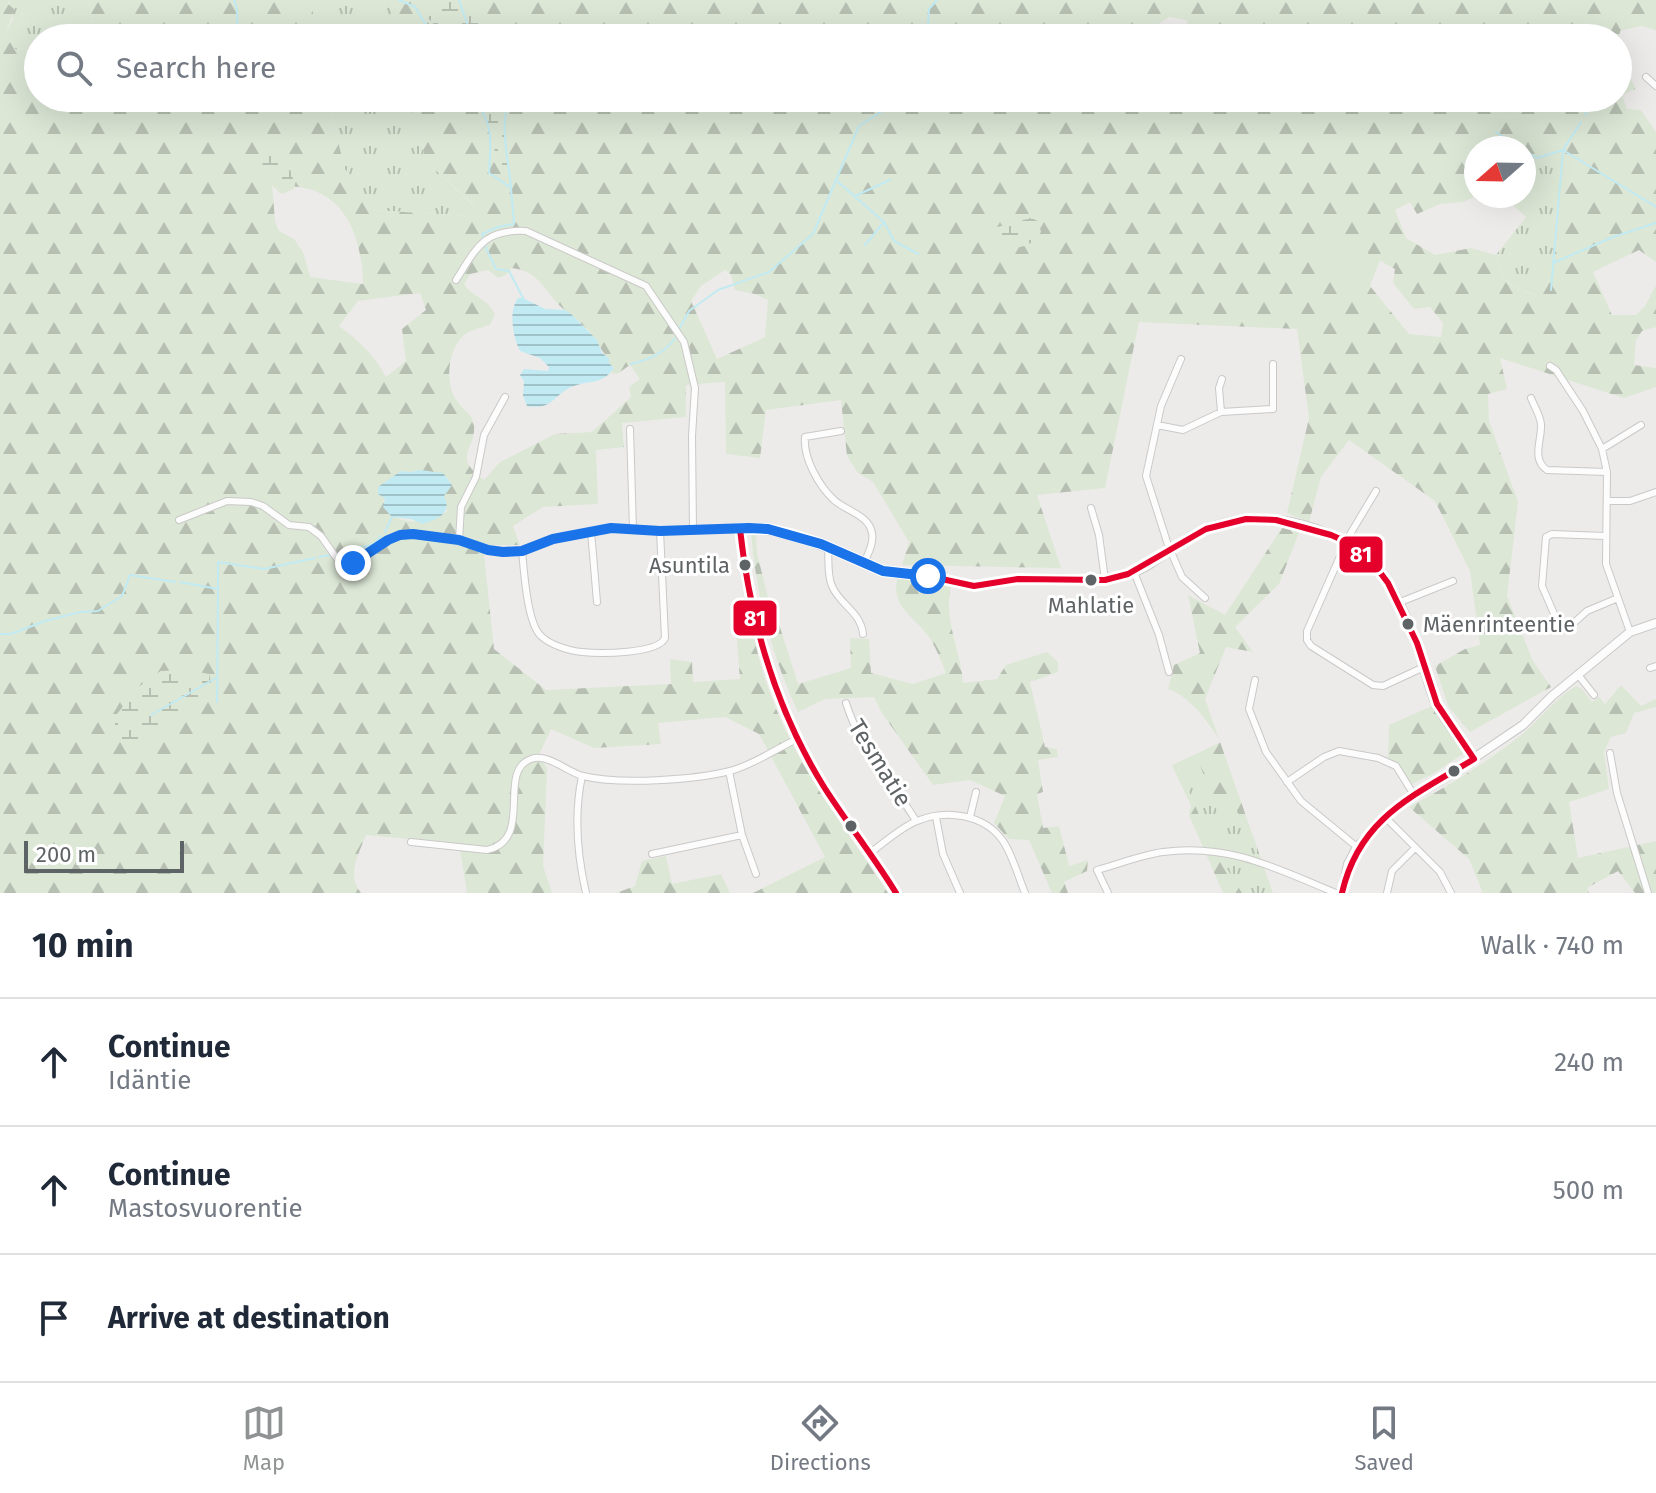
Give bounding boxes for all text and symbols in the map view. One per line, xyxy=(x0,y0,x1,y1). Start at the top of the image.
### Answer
search box xyxy=(24,24,1632,112)
icon: search xyxy=(52,46,96,90)
text: Search here xyxy=(116,50,276,86)
north arrow xyxy=(1464,136,1536,208)
line badge: 81 xyxy=(1338,535,1384,574)
text: 81 xyxy=(1350,541,1372,568)
route end xyxy=(335,545,371,581)
place label: Asuntila xyxy=(649,552,730,579)
marker: Asuntila xyxy=(737,557,753,573)
route start xyxy=(910,558,946,594)
marker: Mahlatie xyxy=(1083,572,1099,588)
place label: Mahlatie xyxy=(1048,592,1134,619)
line badge: 81 xyxy=(732,599,778,637)
text: 81 xyxy=(744,605,766,632)
place label: Mäenrinteentie xyxy=(1423,611,1575,638)
marker: Mäenrinteentie xyxy=(1400,616,1416,632)
street label: Tesmatie xyxy=(842,714,918,812)
unlabelled marker xyxy=(1446,763,1462,779)
unlabelled marker xyxy=(843,818,859,834)
scale bar xyxy=(24,837,184,873)
text: 200 m xyxy=(36,841,96,868)
text: 10 min xyxy=(32,925,134,966)
text: Walk · 740 m xyxy=(1480,930,1624,961)
text: Continue xyxy=(108,1029,231,1065)
icon: ahead xyxy=(32,1040,76,1084)
text: 240 m xyxy=(1554,1047,1624,1078)
text: Idäntie xyxy=(108,1065,192,1096)
text: Continue xyxy=(108,1157,231,1193)
icon: ahead xyxy=(32,1168,76,1212)
text: 500 m xyxy=(1553,1175,1624,1206)
text: Mastosvuorentie xyxy=(108,1193,303,1224)
icon: arrive xyxy=(32,1296,76,1340)
text: Arrive at destination xyxy=(108,1300,390,1336)
tab: Map xyxy=(242,1401,286,1476)
tab: Directions xyxy=(770,1401,871,1476)
tab: Saved xyxy=(1355,1401,1414,1476)

